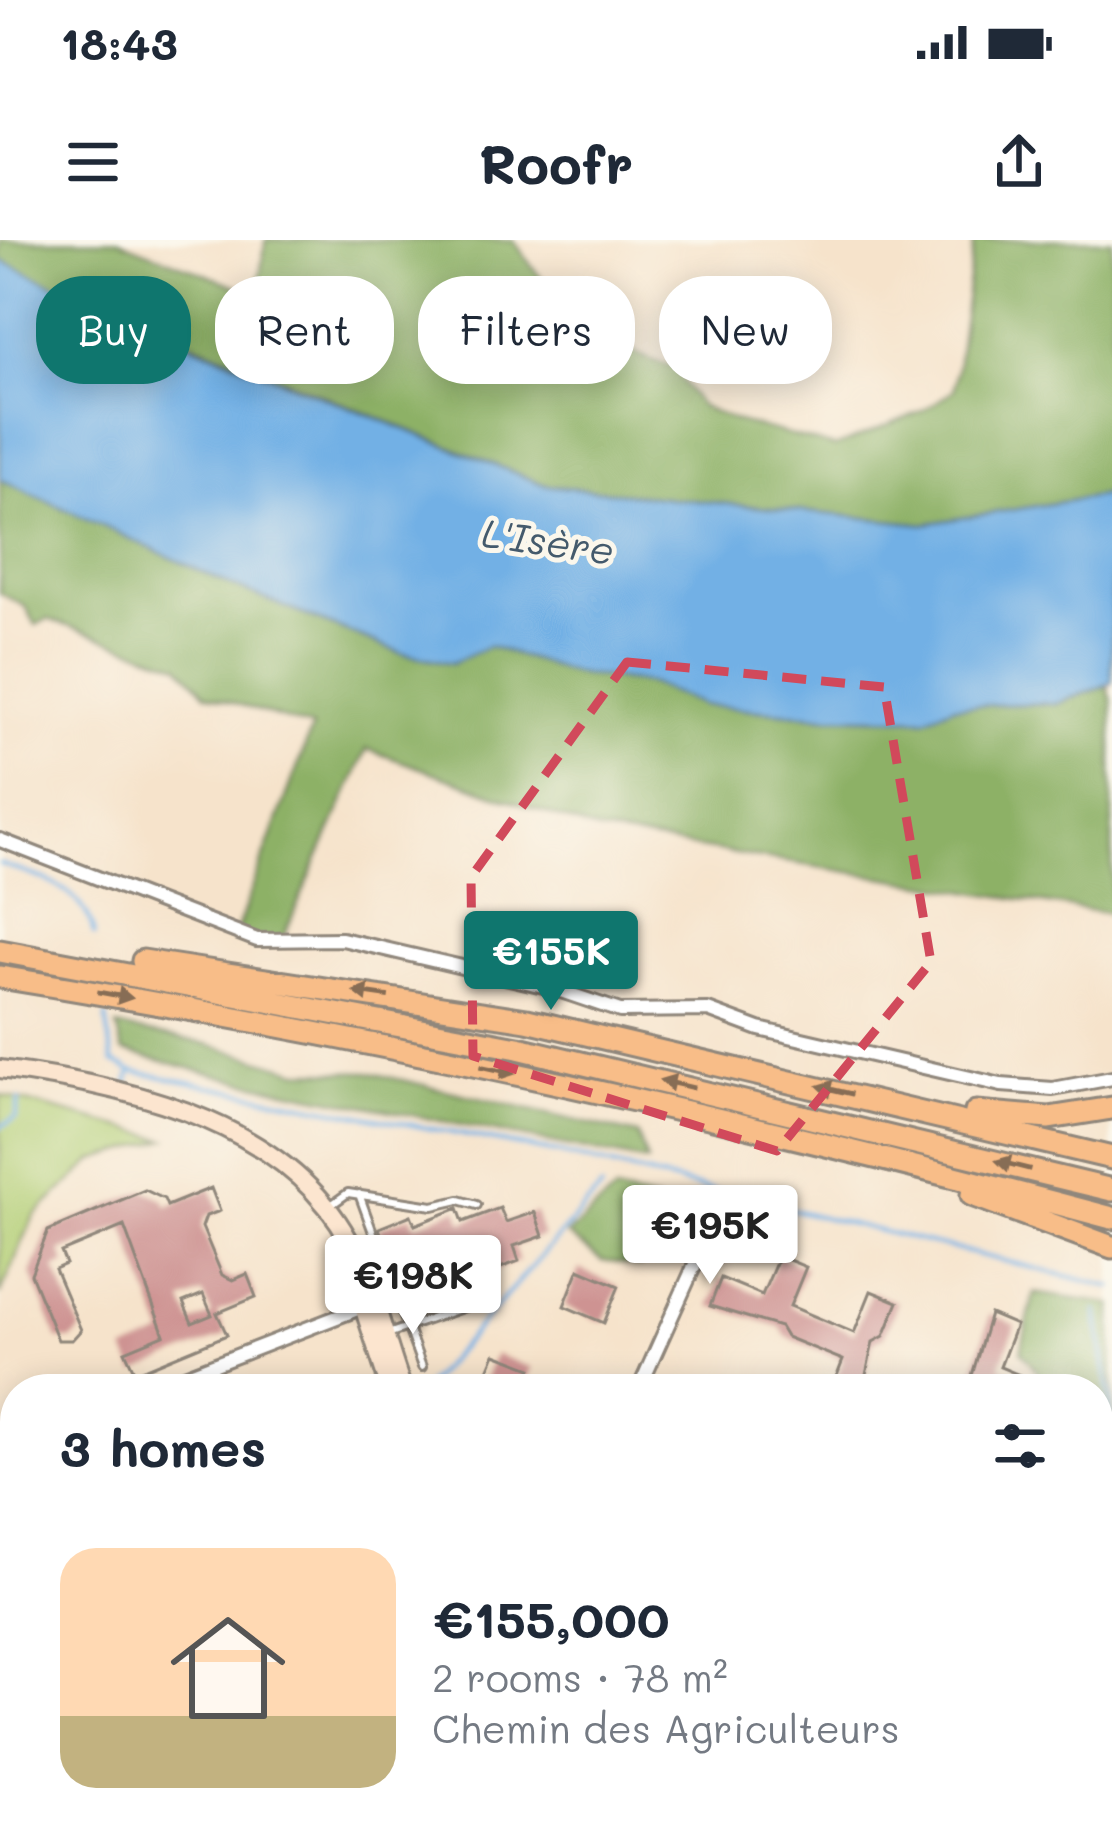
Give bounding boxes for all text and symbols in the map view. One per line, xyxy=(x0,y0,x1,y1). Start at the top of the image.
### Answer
text: 18:43 xyxy=(60,13,178,71)
text: Roofr xyxy=(479,127,633,198)
icon: menu xyxy=(60,129,126,195)
icon: share xyxy=(986,129,1052,195)
chip: Buy xyxy=(36,276,191,384)
chip: Rent xyxy=(215,276,394,384)
chip: Filters xyxy=(418,276,635,384)
chip: New xyxy=(659,276,832,384)
water label: L'Isère xyxy=(479,506,618,575)
pin: €155K xyxy=(467,911,635,1013)
text: €155K xyxy=(491,924,611,975)
one-way arrow xyxy=(352,984,390,1003)
one-way arrow xyxy=(97,987,135,1005)
one-way arrow xyxy=(480,1062,518,1081)
one-way arrow xyxy=(657,1073,695,1092)
one-way arrow xyxy=(816,1079,854,1098)
one-way arrow xyxy=(994,1155,1031,1174)
pin: €195K xyxy=(626,1185,794,1287)
text: €195K xyxy=(650,1198,770,1249)
pin: €198K xyxy=(329,1235,497,1337)
text: €198K xyxy=(352,1248,474,1299)
text: 3 homes xyxy=(60,1413,266,1480)
icon: filters xyxy=(987,1413,1053,1479)
text: €155,000 xyxy=(432,1584,670,1651)
icon: home xyxy=(156,1596,300,1740)
text: 2 rooms · 78 m² xyxy=(432,1651,728,1702)
text: Chemin des Agriculteurs xyxy=(432,1702,900,1753)

